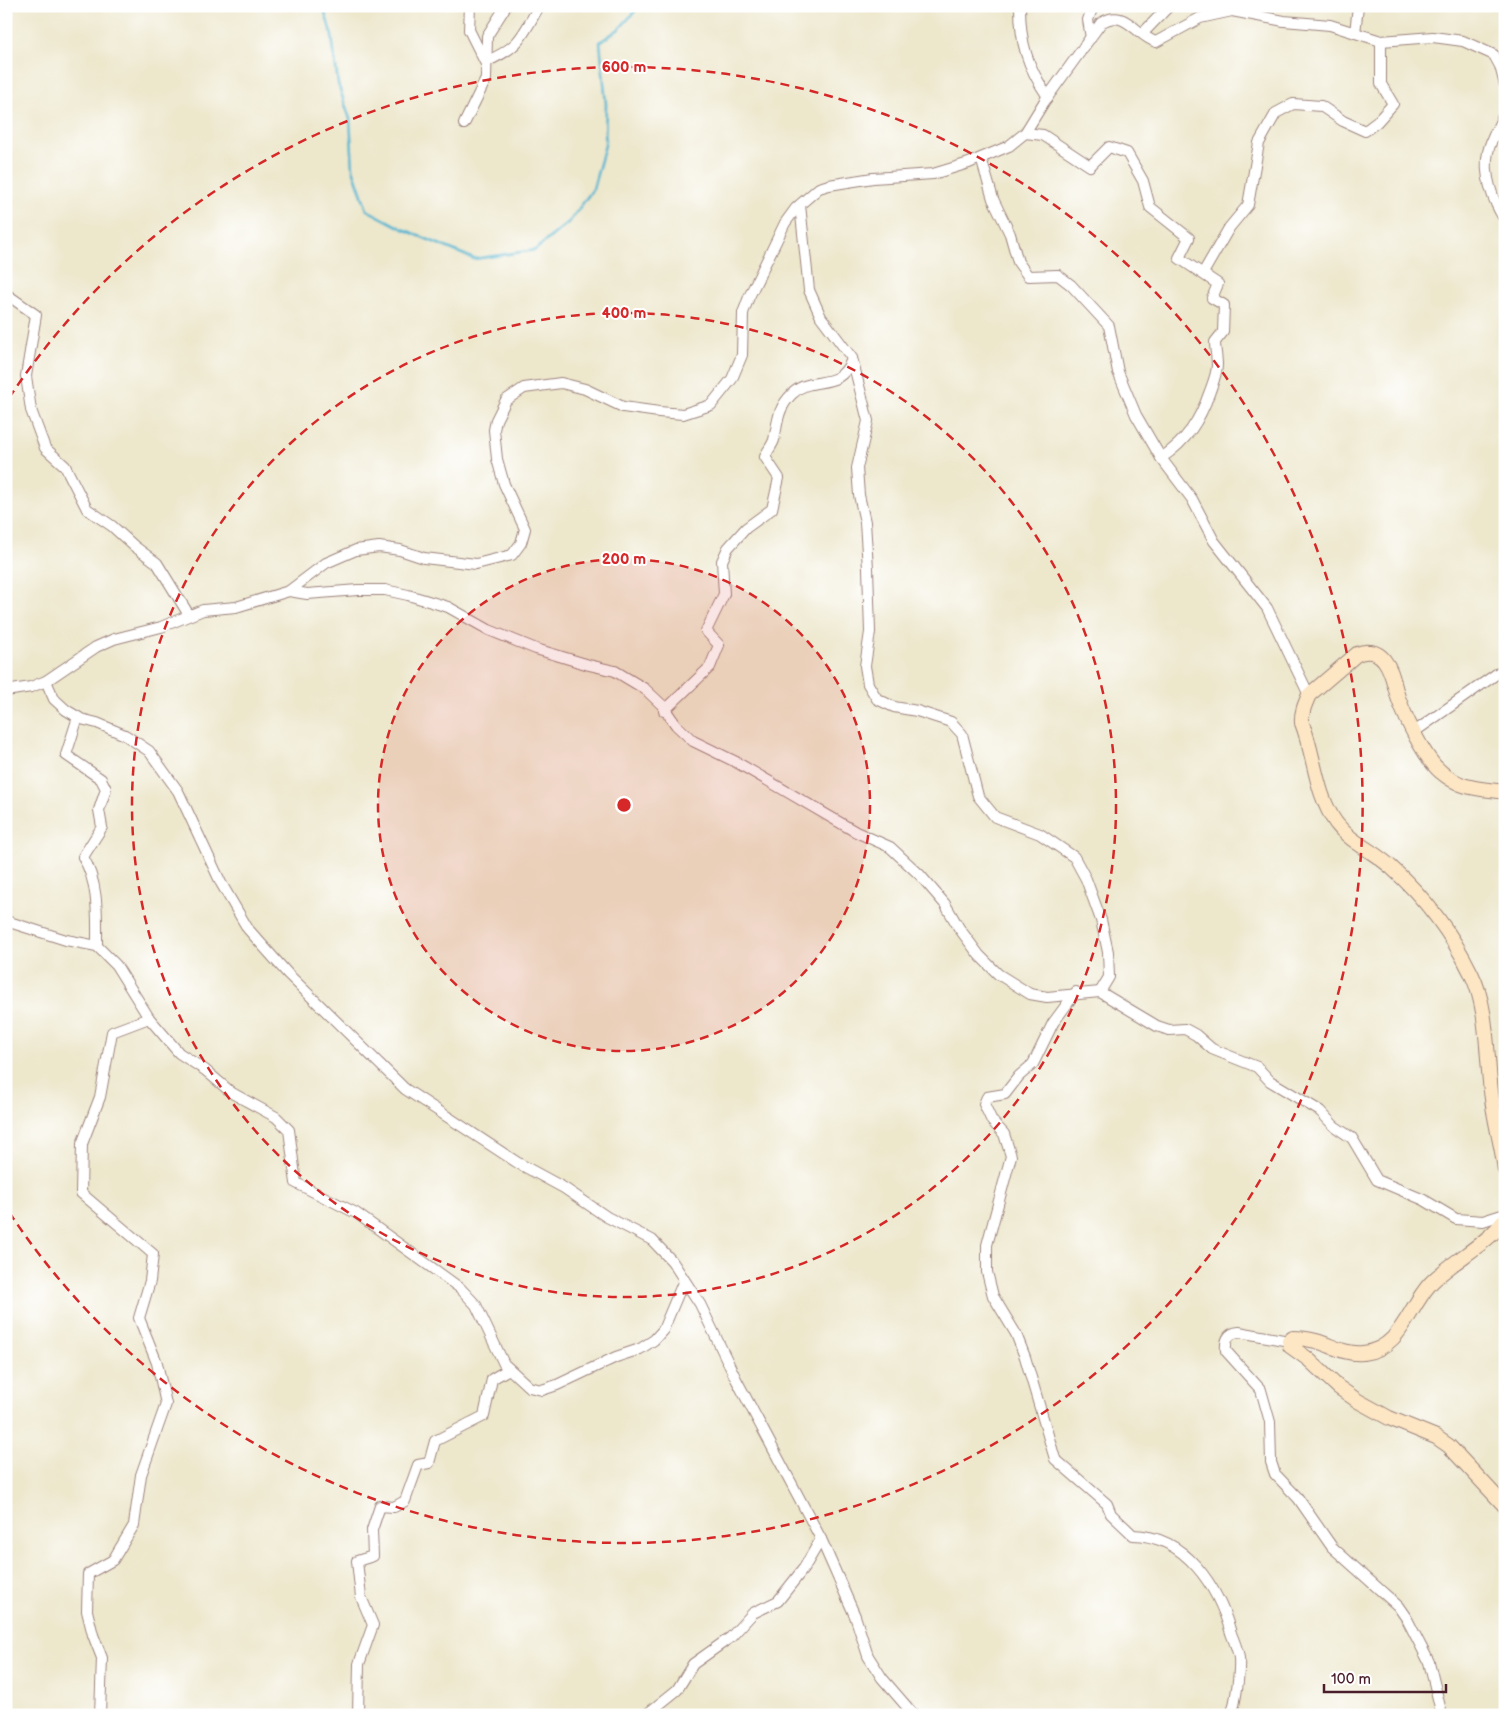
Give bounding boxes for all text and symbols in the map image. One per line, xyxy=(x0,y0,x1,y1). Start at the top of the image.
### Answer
text: 600 m xyxy=(602,58,647,77)
text: 400 m xyxy=(602,304,646,323)
text: 200 m xyxy=(602,550,646,569)
centre of rings xyxy=(615,796,633,814)
scale bar xyxy=(1324,1661,1446,1693)
text: 100 m xyxy=(1331,1670,1371,1689)

